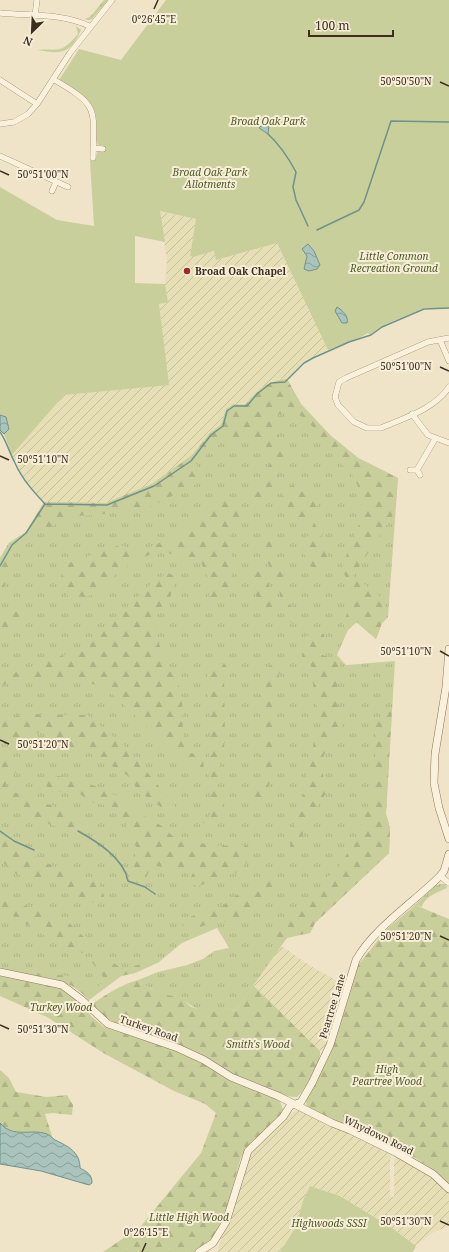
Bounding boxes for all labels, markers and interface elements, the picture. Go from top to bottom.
north arrow [12,12,52,52]
text: 0°26'45"E [132,12,176,26]
scale bar [309,12,393,38]
text: 100 m [315,17,350,34]
text: N [20,33,35,50]
text: 50°50'50"N [380,74,432,88]
park label: Broad Oak Park [230,114,306,128]
park label: Broad Oak Park Allotments [172,165,248,191]
text: 50°51'00"N [17,167,69,181]
park label: Little Common Recreation Ground [349,249,438,275]
place label: Broad Oak Chapel [195,264,287,278]
marker: Broad Oak Chapel [182,266,192,276]
text: 50°51'00"N [380,359,432,373]
text: 50°51'10"N [17,452,69,466]
text: 50°51'10"N [380,644,432,658]
text: 50°51'20"N [17,737,69,751]
text: 50°51'20"N [380,929,432,943]
street label: Peartree Lane [316,972,348,1040]
park label: Turkey Wood [30,1000,92,1014]
street label: Turkey Road [118,1012,180,1044]
text: 50°51'30"N [17,1022,69,1036]
park label: Smith's Wood [226,1037,290,1051]
park label: High Peartree Wood [351,1062,422,1088]
street label: Whydown Road [342,1112,416,1158]
park label: Little High Wood [148,1210,229,1224]
text: 50°51'30"N [380,1214,432,1228]
park label: Highwoods SSSI [290,1216,368,1230]
text: 0°26'15"E [124,1225,168,1239]

